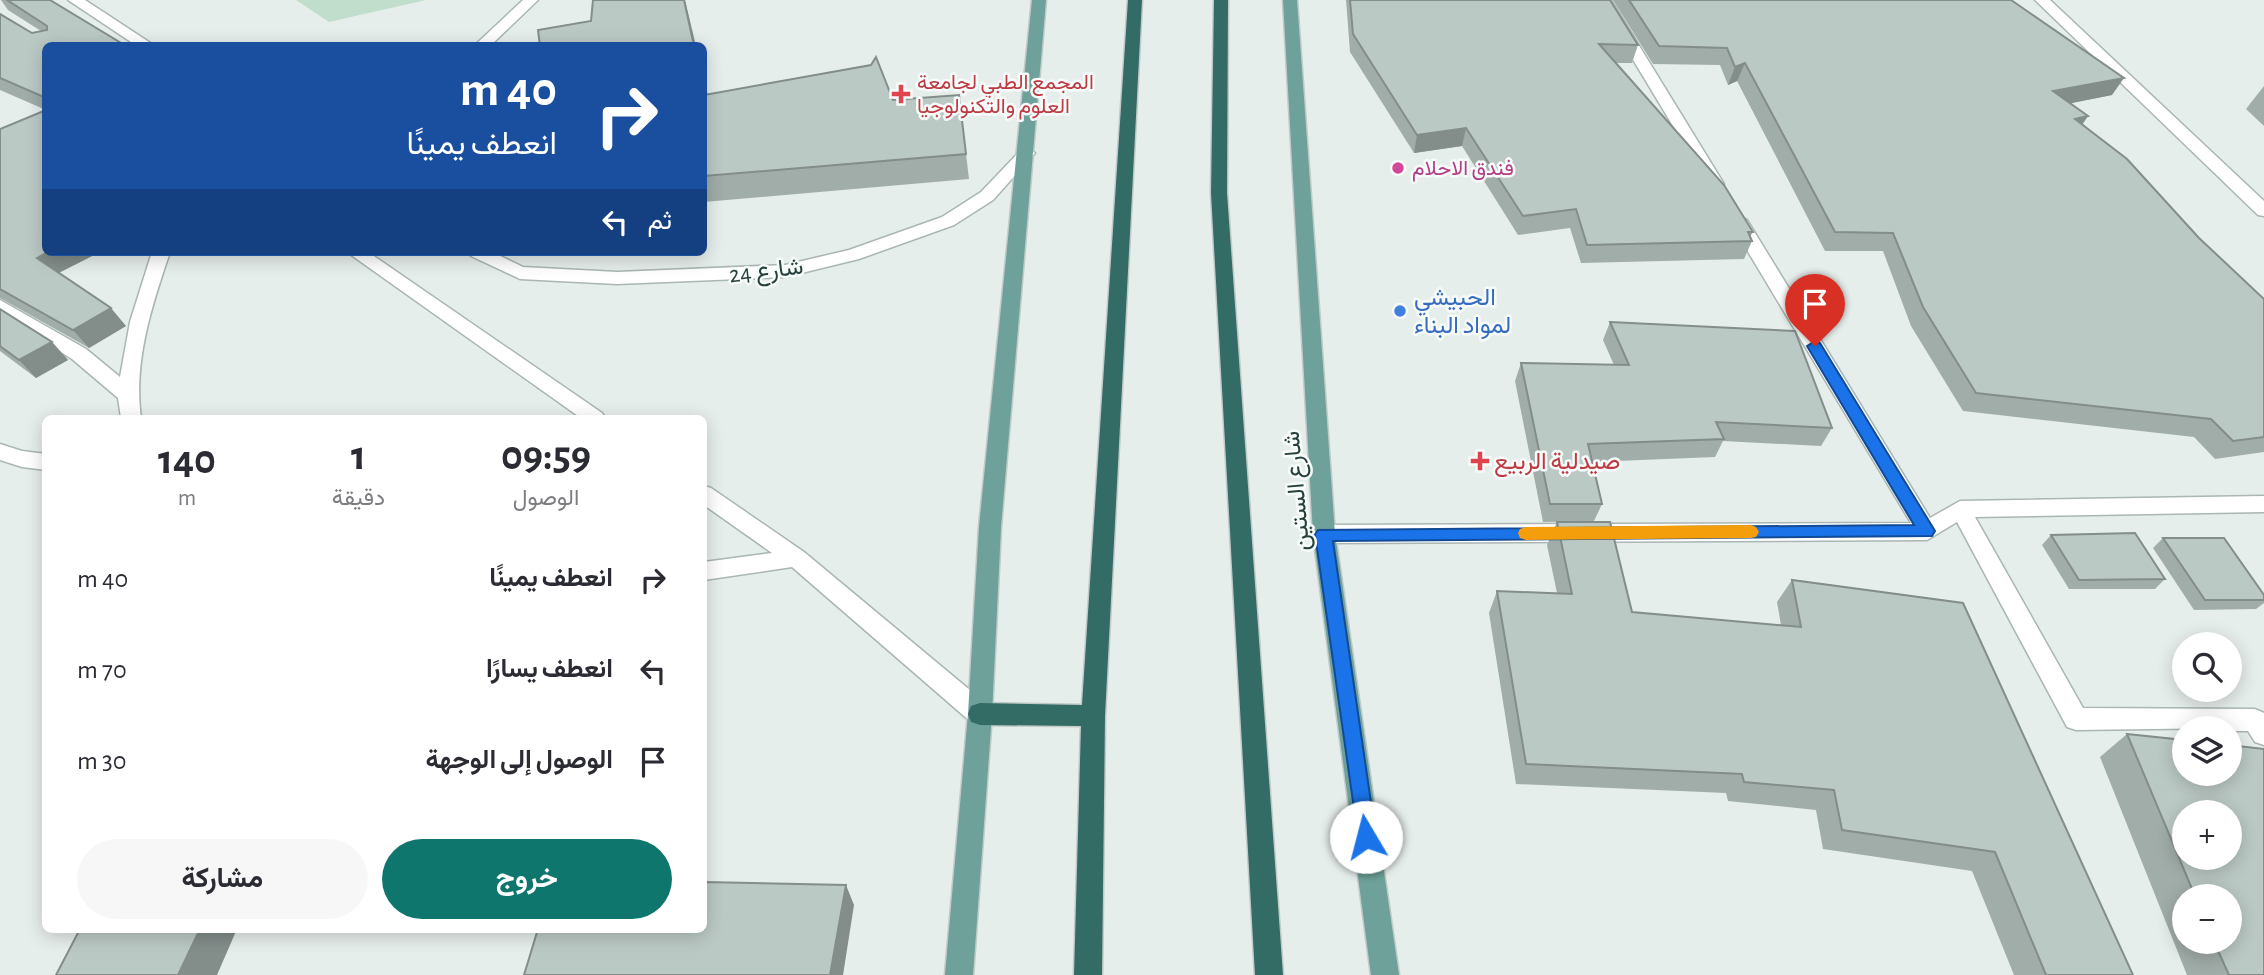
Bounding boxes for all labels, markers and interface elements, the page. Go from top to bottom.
text: 40 m [460,66,557,115]
icon: right [581,70,672,161]
place label: المجمع الطبي لجامعة العلوم والتكنولوجيا [917,72,1094,120]
marker: المجمع الطبي لجامعة العلوم والتكنولوجيا [891,84,911,104]
text: انعطف يمينًا [406,128,557,160]
place label: فندق الاحلام [1412,158,1514,182]
marker: فندق الاحلام [1390,160,1406,176]
icon: left [596,203,634,241]
text: ثم [648,208,672,234]
street label: شارع 24 [728,255,805,290]
pin [1785,274,1845,346]
icon: arrive [1796,285,1834,323]
place label: الحبيشي لمواد البناء [1414,286,1511,340]
marker: الحبيشي لمواد البناء [1392,303,1408,319]
street label: شارع الستين [1280,430,1317,552]
text: 1 [351,435,366,477]
text: 09:59 [501,435,591,477]
text: 140 [158,439,216,481]
place label: صيدلية الربيع [1494,450,1620,478]
marker: صيدلية الربيع [1472,453,1488,469]
text: m [178,487,196,510]
text: دقيقة [332,487,385,510]
text: الوصول [513,487,579,510]
icon: right [634,561,672,599]
text: انعطف يمينًا [489,565,613,591]
text: 40 m [77,566,128,592]
map controls [2172,632,2242,954]
button: search [2172,632,2242,702]
icon: left [634,652,672,690]
text: انعطف يسارًا [486,656,613,682]
text: 70 m [77,657,127,683]
button: layers [2172,716,2242,786]
icon: arrive [634,743,672,781]
text: الوصول إلى الوجهة [425,747,613,773]
text: 30 m [77,748,127,774]
position arrow [1329,800,1403,874]
button: + [2172,800,2242,870]
button: مشاركة [77,839,368,919]
button: خروج [382,839,672,919]
button: − [2172,884,2242,954]

